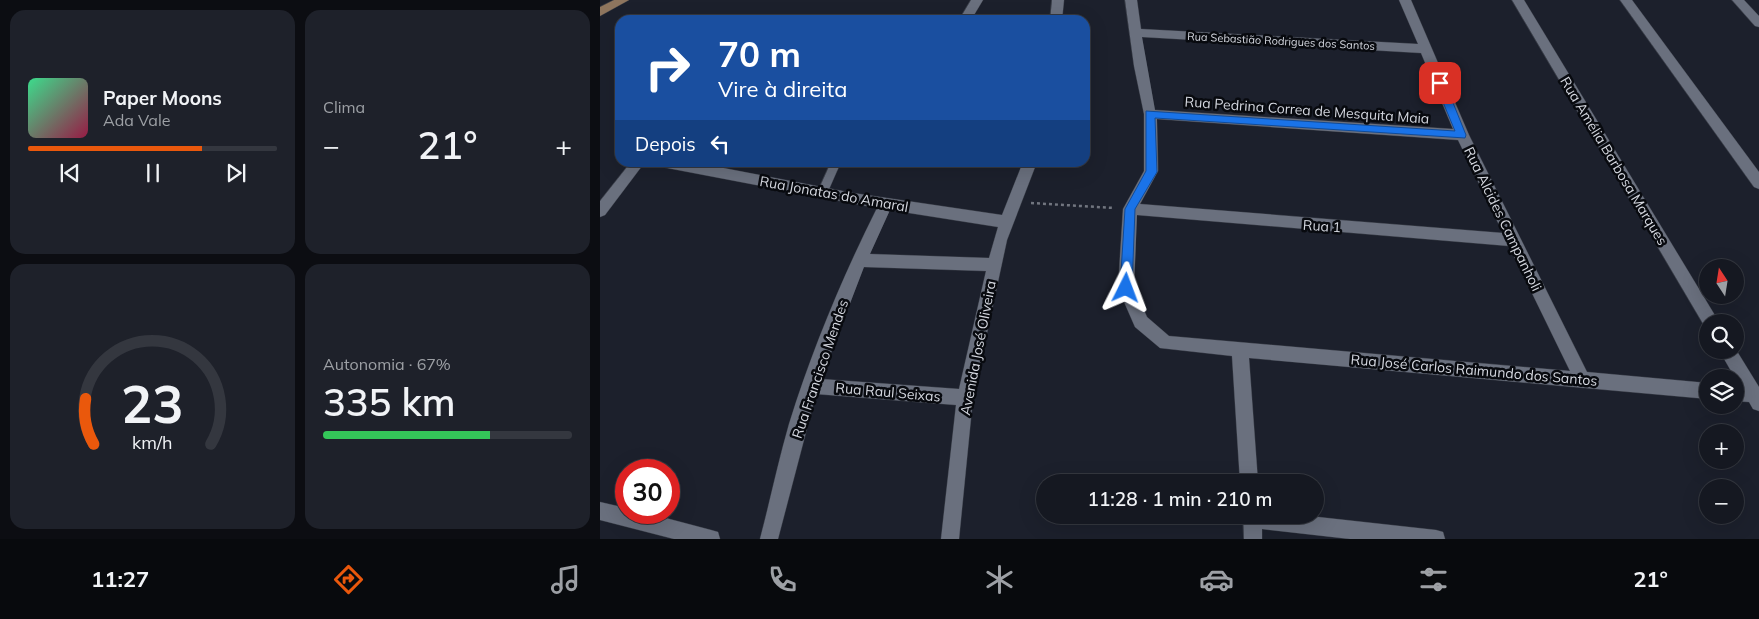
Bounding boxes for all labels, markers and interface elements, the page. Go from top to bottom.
street label: Rua Sebastião Rodrigues dos Santos [1187,29,1375,53]
text: 70 m [718,32,801,76]
icon: right [635,35,700,100]
pin [1419,62,1461,104]
icon: arrive [1426,69,1454,97]
street label: Rua Amélia Barbosa Marques [1556,73,1672,249]
text: Vire à direita [718,75,847,103]
text: Paper Moons [103,86,222,110]
street label: Rua Pedrina Correa de Mesquita Maia [1184,92,1430,128]
text: Clima [323,97,365,117]
text: Ada Vale [103,110,170,130]
text: 21° [418,121,477,169]
text: − [323,128,340,163]
text: + [555,128,572,163]
icon: left [706,130,734,158]
text: Depois [635,132,696,156]
street label: Rua Alcides Campanholi [1460,144,1546,294]
icon: previous [56,159,84,187]
icon: pause [139,159,167,187]
icon: next [222,159,250,187]
street label: Rua Jonatas do Amaral [758,172,910,216]
street label: Rua 1 [1302,216,1342,236]
north arrow [1699,259,1744,304]
map controls [1699,259,1744,524]
position arrow [1099,261,1151,313]
street label: Avenida José Oliveira [956,279,1000,417]
street label: Rua Francisco Mendes [788,297,852,441]
button: search [1699,314,1744,359]
street label: Rua José Carlos Raimundo dos Santos [1350,350,1598,390]
text: Autonomia · 67% [323,354,451,374]
button: layers [1699,369,1744,414]
text: 23 [121,371,184,436]
text: 335 km [323,378,456,426]
street label: Rua Raul Seixas [835,378,941,406]
button: + [1699,424,1744,469]
text: km/h [132,431,173,453]
speed limit sign: 30 [615,459,680,524]
button: − [1699,479,1744,524]
text: 11:28 · 1 min · 210 m [1087,487,1273,511]
icon: directions [331,562,366,597]
icon: music [548,562,583,597]
icon: phone [765,562,800,597]
icon: climate [982,562,1017,597]
icon: car [1199,562,1234,597]
icon: filters [1416,562,1451,597]
text: 11:27 [91,565,149,593]
text: 21° [1633,565,1668,593]

